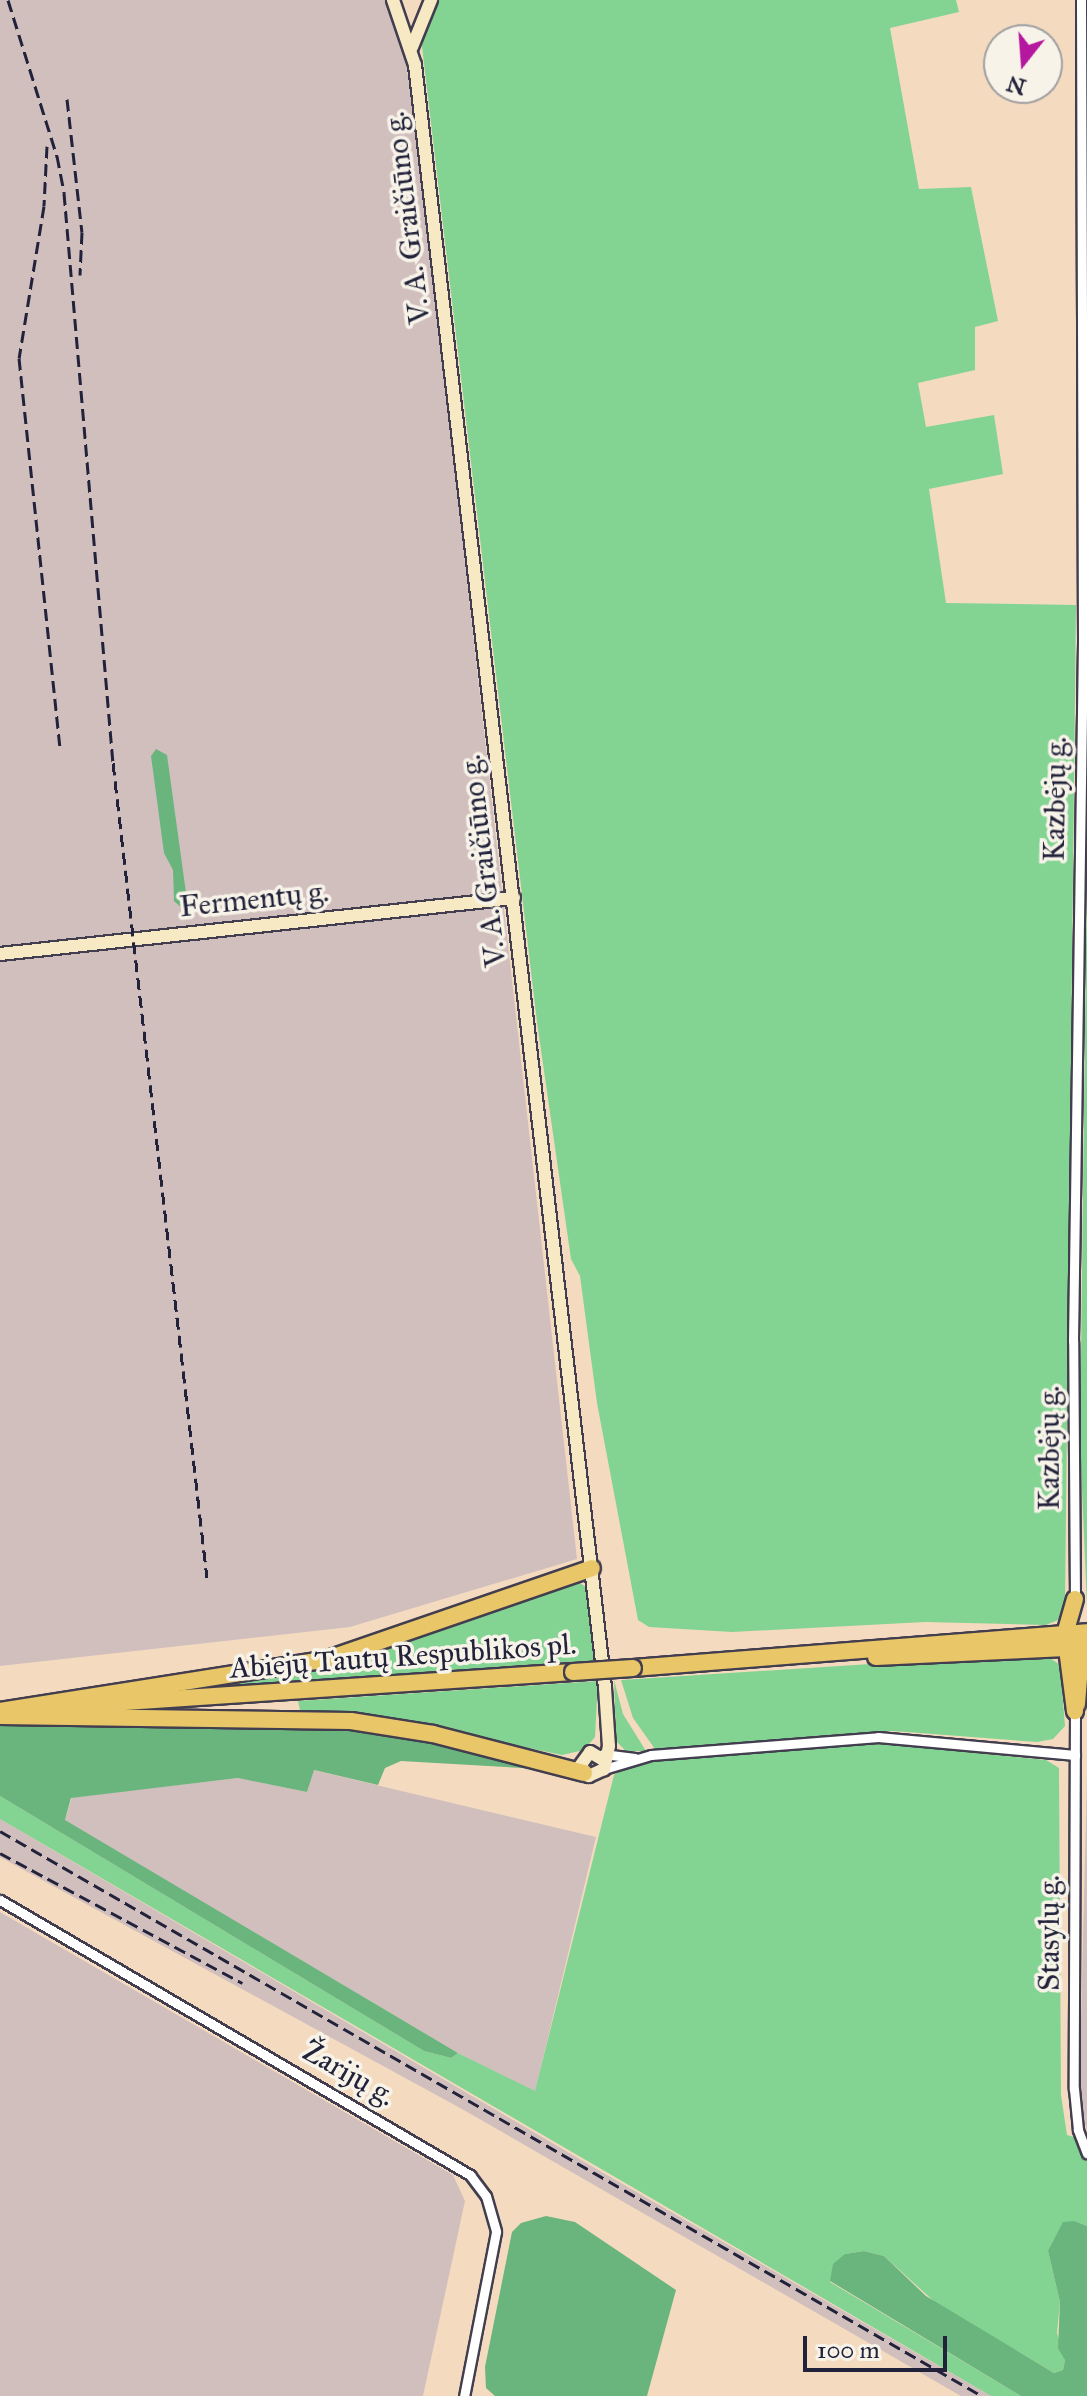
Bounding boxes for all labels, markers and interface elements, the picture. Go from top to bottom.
north arrow [983,24,1063,104]
text: N [1004,70,1029,101]
street label: V. A. Graičiūno g. [376,110,438,326]
street label: Kazbėjų g. [1036,736,1074,862]
street label: V. A. Graičiūno g. [452,753,514,969]
street label: Fermentų g. [178,873,330,925]
street label: Kazbėjų g. [1031,1386,1067,1510]
street label: Abiejų Tautų Respublikos pl. [229,1626,577,1686]
street label: Stasylų g. [1031,1875,1067,1991]
street label: Žarijų g. [296,2032,402,2114]
scale bar [807,2320,951,2370]
text: 100 m [817,2335,880,2365]

